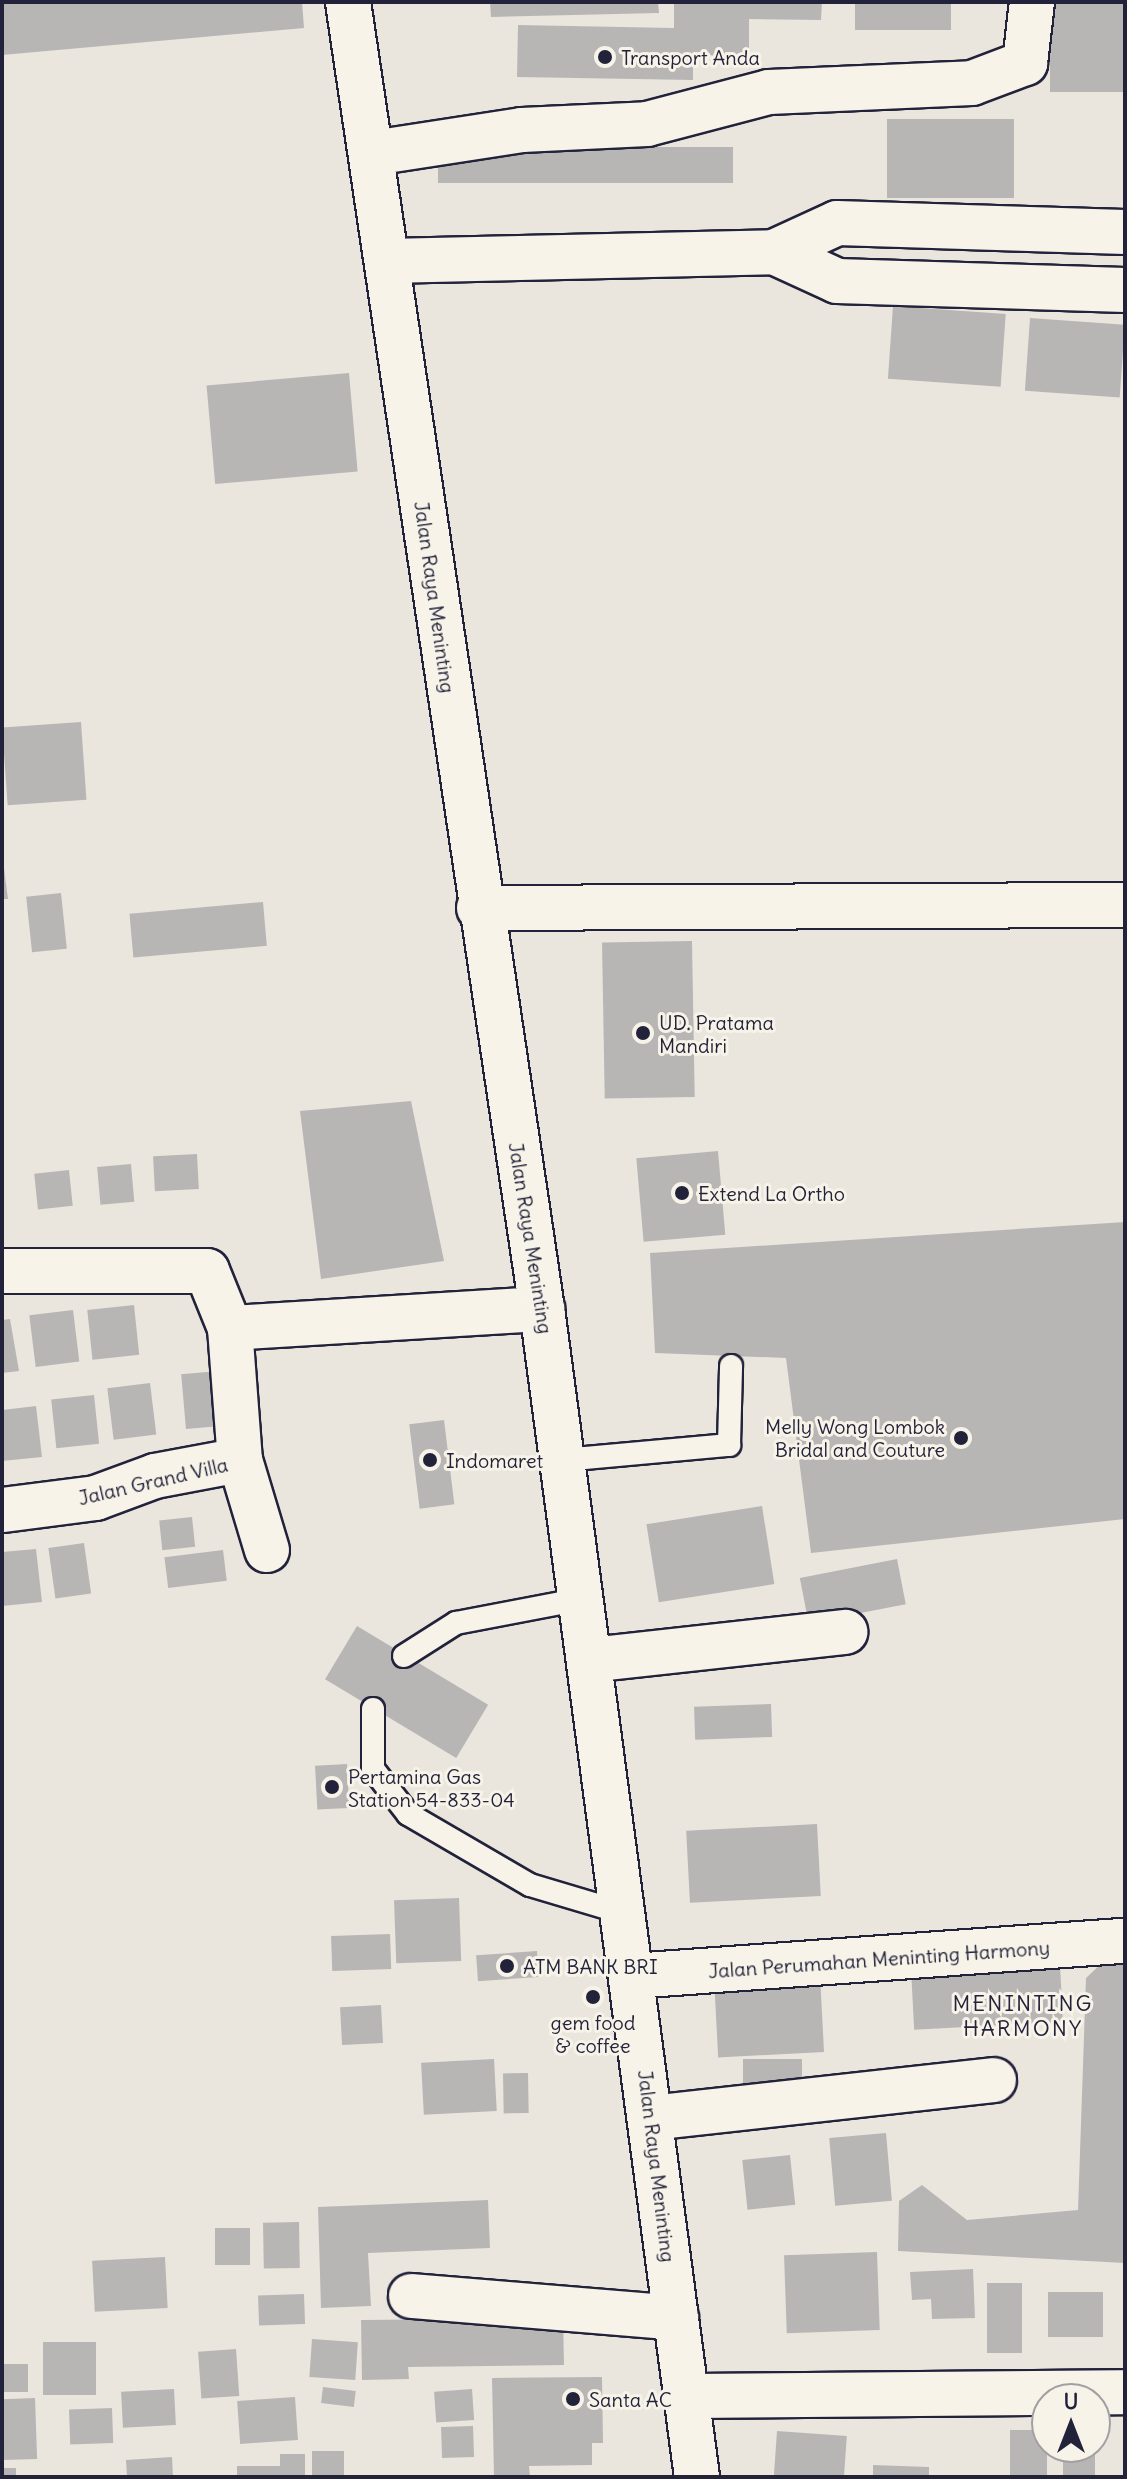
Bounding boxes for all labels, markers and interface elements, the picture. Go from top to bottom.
place label: Transport Anda [621,45,760,69]
marker: Transport Anda [596,48,614,66]
street label: Jalan Raya Meninting [410,500,460,694]
place label: UD. Pratama Mandiri [659,1010,774,1057]
marker: UD. Pratama Mandiri [634,1024,652,1042]
street label: Jalan Raya Meninting [504,1141,558,1335]
place label: Extend La Ortho [698,1181,845,1205]
marker: Extend La Ortho [673,1184,691,1202]
place label: Melly Wong Lombok Bridal and Couture [765,1414,945,1461]
marker: Melly Wong Lombok Bridal and Couture [952,1429,970,1447]
place label: Indomaret [446,1448,543,1472]
marker: Indomaret [421,1451,439,1469]
street label: Jalan Grand Villa [76,1452,230,1510]
place label: Pertamina Gas Station 54-833-04 [348,1764,515,1811]
marker: Pertamina Gas Station 54-833-04 [323,1778,341,1796]
street label: Jalan Perumahan Meninting Harmony [707,1935,1051,1983]
place label: ATM BANK BRI [523,1954,658,1978]
marker: ATM BANK BRI [498,1957,516,1975]
marker: gem food & coffee [584,1988,602,2006]
district label: MENINTING HARMONY [953,1990,1093,2042]
place label: gem food & coffee [551,2010,635,2057]
street label: Jalan Raya Meninting [633,2068,681,2264]
north arrow [1031,2383,1111,2463]
place label: Santa AC [589,2387,672,2411]
text: U [1063,2387,1079,2415]
marker: Santa AC [564,2390,582,2408]

